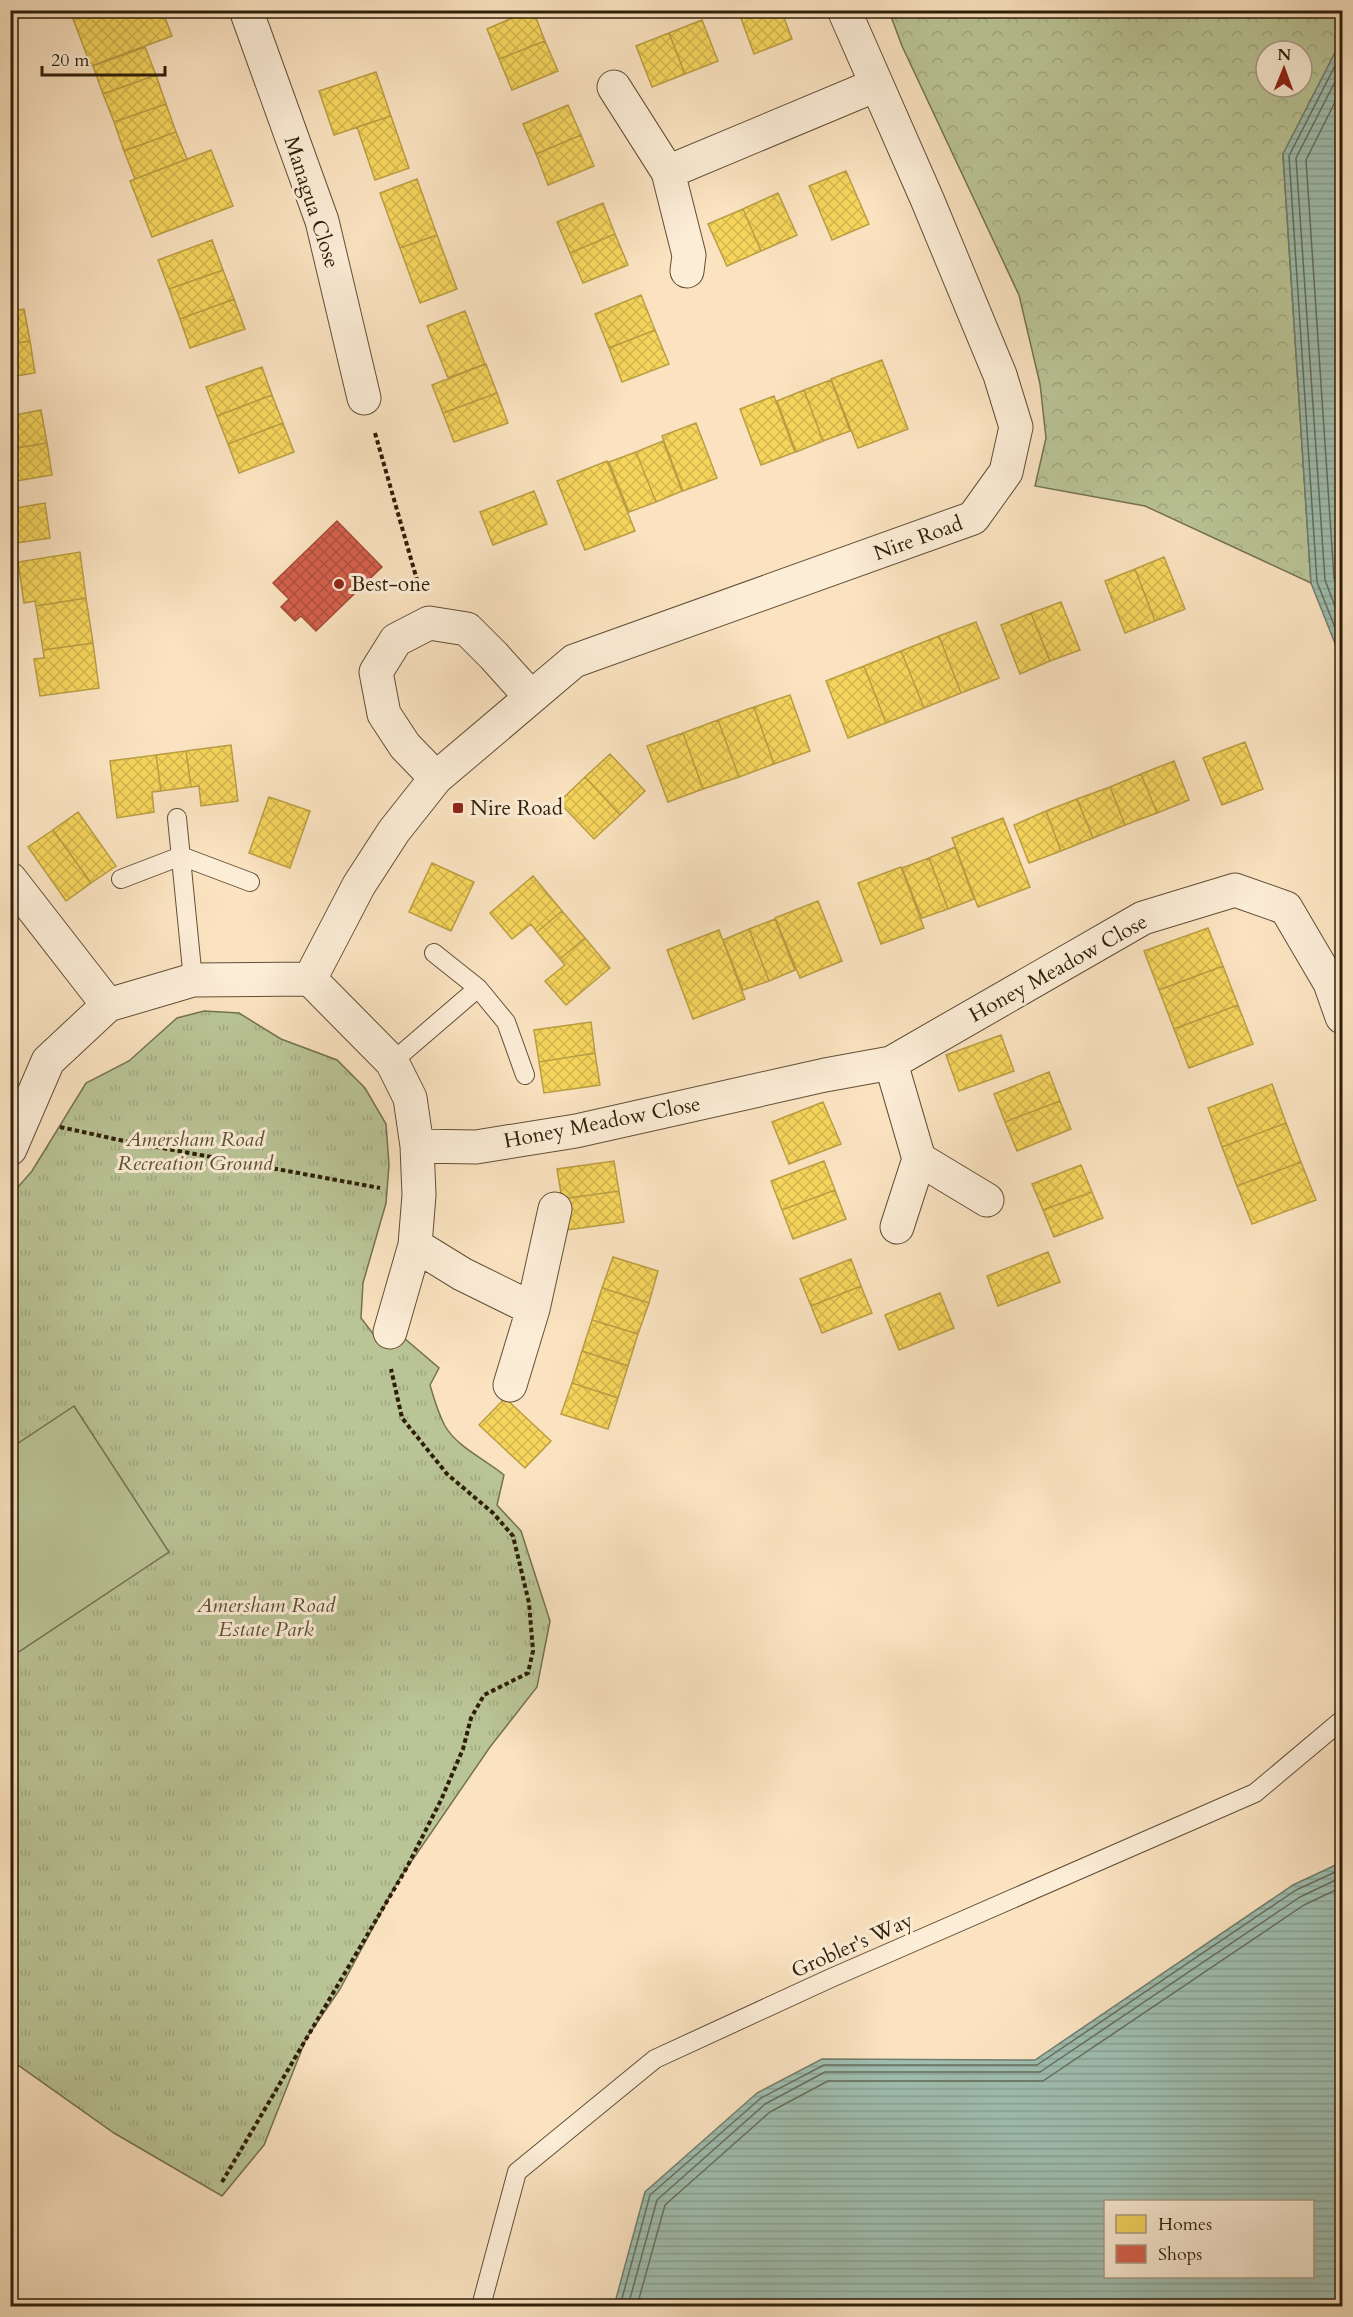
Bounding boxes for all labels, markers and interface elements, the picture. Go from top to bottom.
scale bar [42,39,165,77]
north arrow [1254,39,1314,99]
text: N [1277,44,1291,66]
text: 20 m [51,48,90,73]
street label: Managua Close [277,132,347,272]
street label: Nire Road [870,509,967,568]
place label: Best-one [351,570,431,599]
marker: Best-one [332,577,346,591]
place label: Nire Road [470,794,563,823]
marker: Nire Road [451,801,465,815]
street label: Honey Meadow Close [964,907,1153,1030]
street label: Honey Meadow Close [501,1089,703,1156]
park label: Amersham Road Recreation Ground [117,1125,274,1178]
park label: Amersham Road Estate Park [196,1591,336,1644]
street label: Grobler's Way [787,1906,918,1985]
legend [1104,2200,1314,2278]
text: Homes [1158,2212,1212,2237]
text: Shops [1158,2242,1202,2267]

